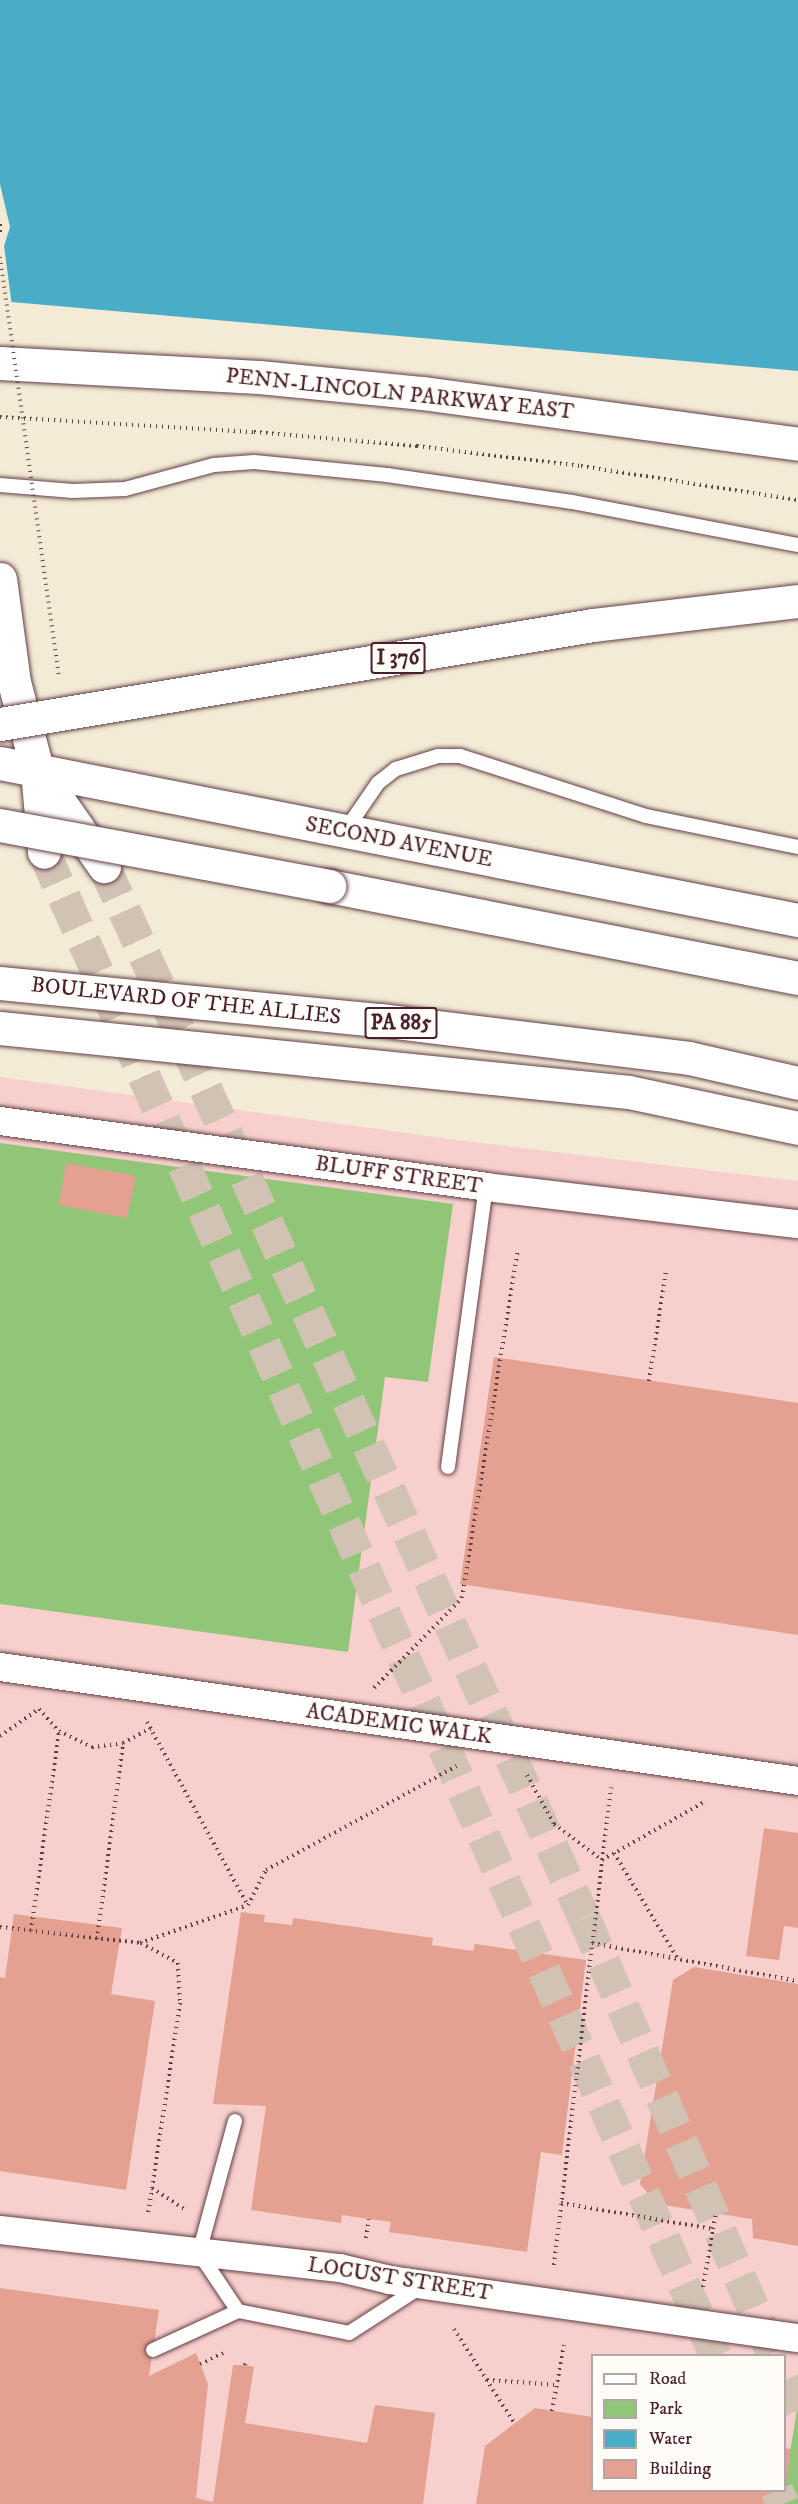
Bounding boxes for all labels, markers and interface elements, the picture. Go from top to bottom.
street label: PENN-LINCOLN PARKWAY EAST [224,363,576,425]
road number: I 376 [370,640,426,676]
street label: SECOND AVENUE [303,811,495,873]
street label: BOULEVARD OF THE ALLIES [30,972,342,1030]
road number: PA 885 [364,1005,438,1041]
street label: BLUFF STREET [314,1150,484,1200]
street label: ACADEMIC WALK [304,1698,494,1750]
street label: LOCUST STREET [306,2251,494,2307]
legend [591,2354,786,2492]
text: Road [649,2368,686,2390]
text: Park [649,2398,683,2420]
text: Water [649,2428,692,2450]
text: Building [649,2458,711,2480]

